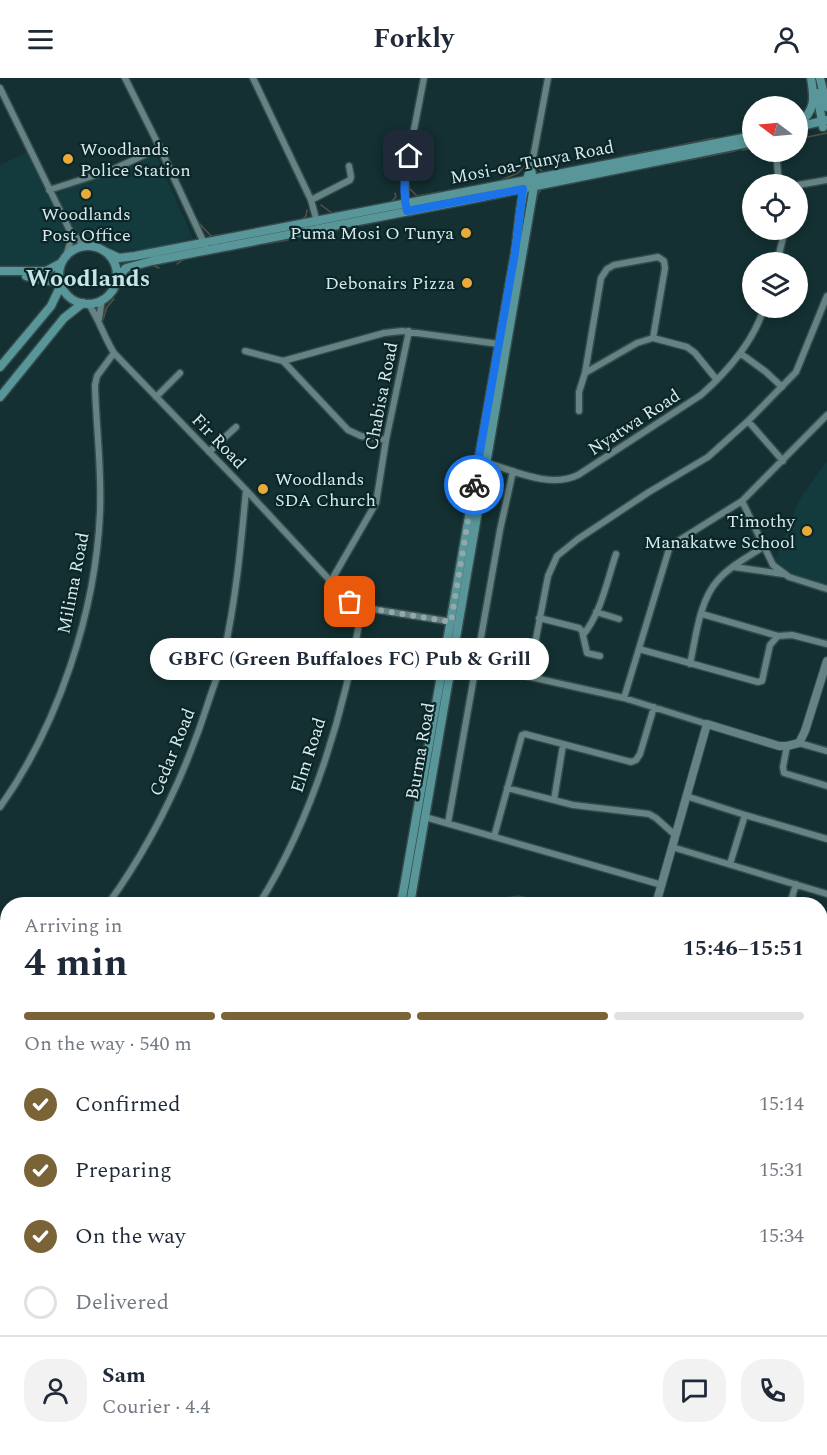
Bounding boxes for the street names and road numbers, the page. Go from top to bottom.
street label: Mosi-oa-Tunya Road [448,133,616,192]
street label: Chabisa Road [358,340,405,452]
street label: Nyatwa Road [583,382,686,463]
street label: Fir Road [185,407,252,475]
street label: Milima Road [50,530,97,636]
street label: Burma Road [399,700,442,802]
street label: Cedar Road [143,704,202,800]
street label: Elm Road [284,714,333,796]

